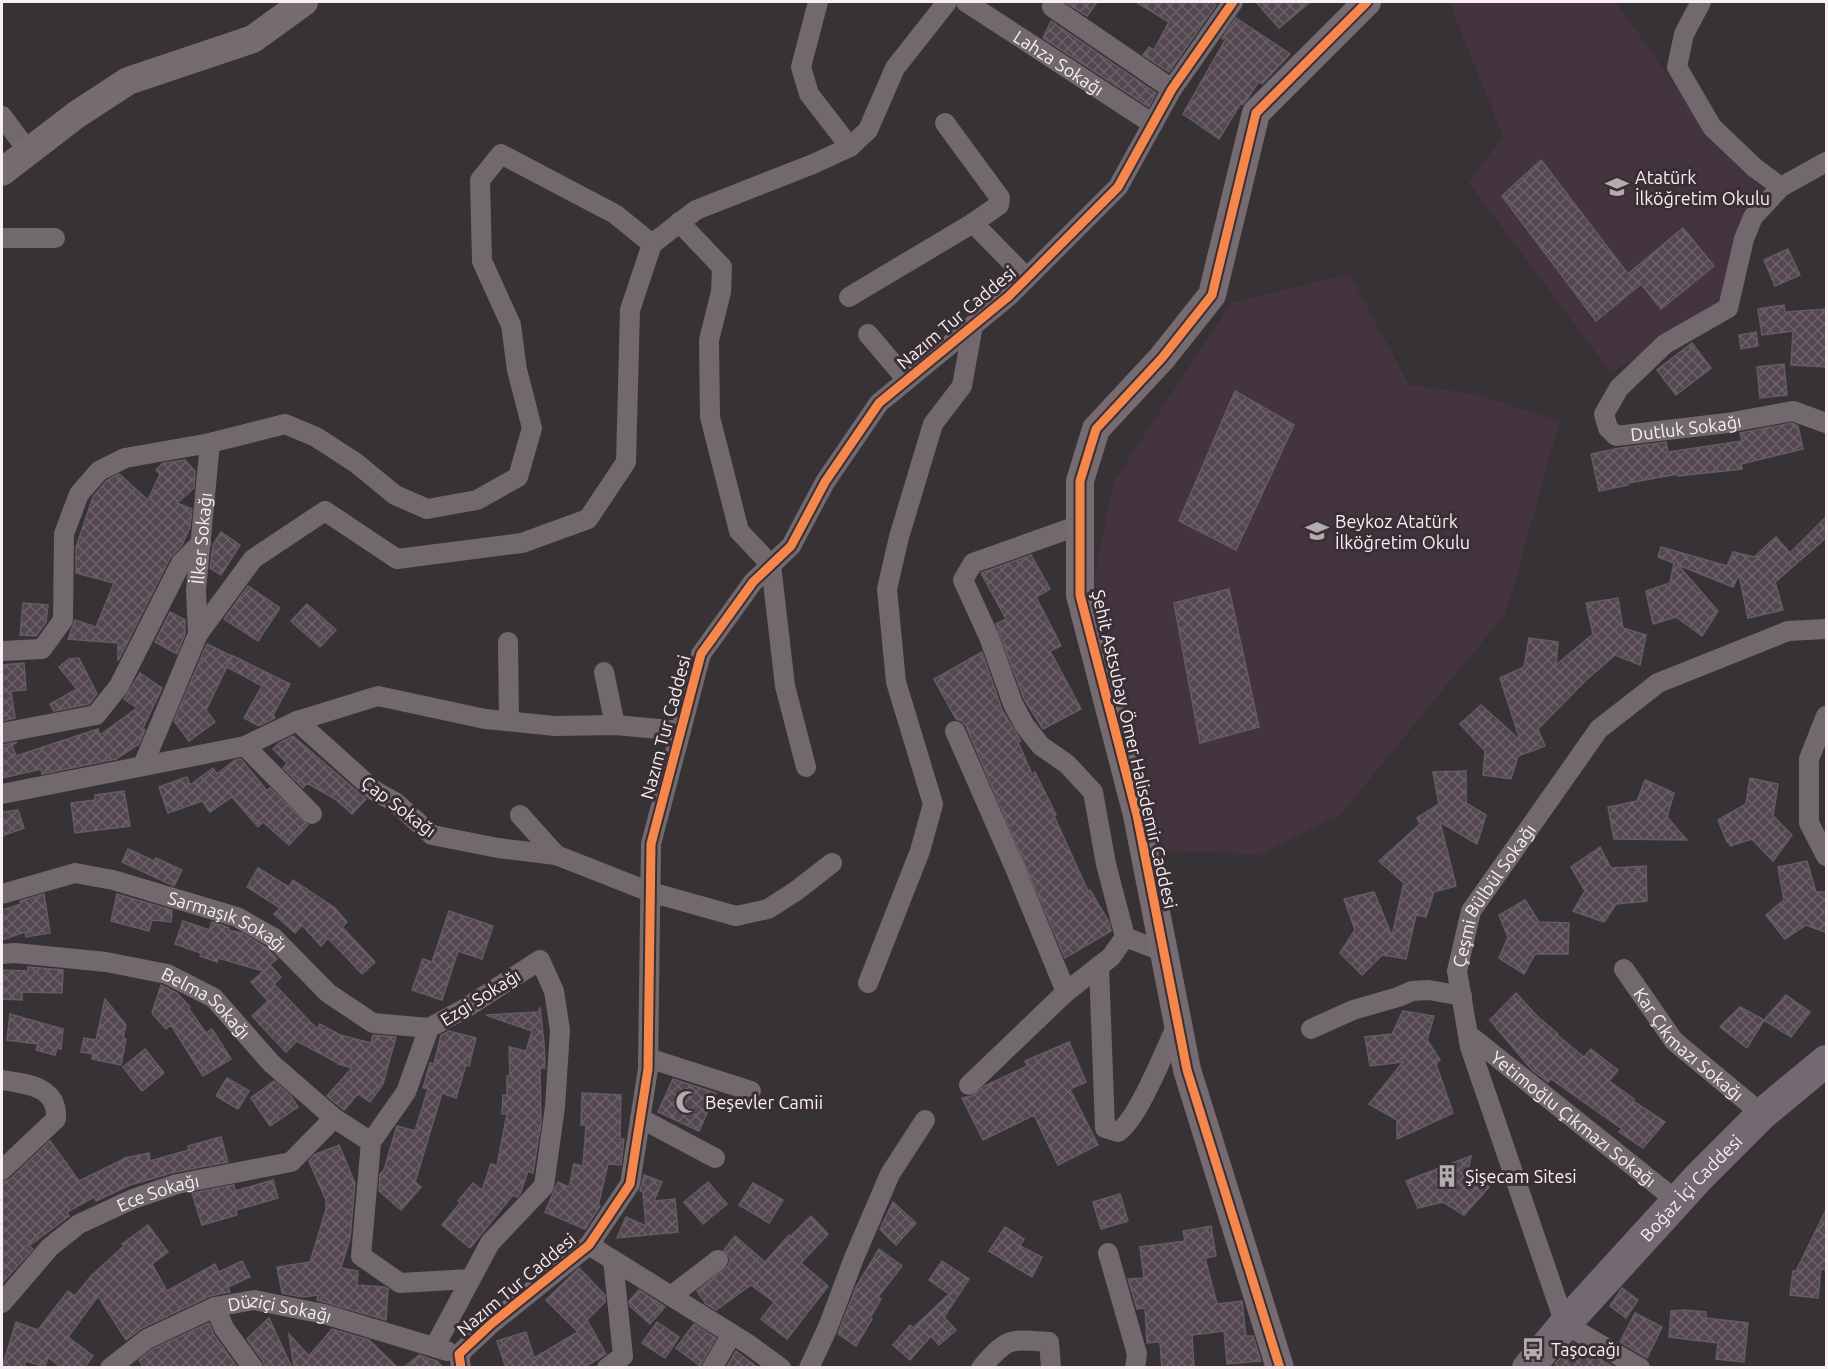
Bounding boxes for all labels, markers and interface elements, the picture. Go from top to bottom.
street label: Lahza Sokağı [1010,26,1108,99]
place label: Atatürk İlköğretim Okulu [1635,167,1770,208]
school or university icon: Atatürk İlköğretim Okulu [1604,174,1630,200]
street label: Nazım Tur Caddesi [893,262,1019,372]
street label: Dutluk Sokağı [1629,411,1743,444]
street label: İlker Sokağı [187,492,215,585]
place label: Beykoz Atatürk İlköğretim Okulu [1335,511,1470,552]
school or university icon: Beykoz Atatürk İlköğretim Okulu [1304,518,1330,544]
street label: Şehit Astsubay Ömer Halisdemir Caddesi [1089,588,1181,910]
street label: Nazım Tur Caddesi [636,653,694,801]
street label: Çap Sokağı [358,772,440,840]
street label: Çeşmi Bülbül Sokağı [1448,820,1539,969]
street label: Sarmaşık Sokağı [166,887,292,956]
street label: Belma Sokağı [158,963,255,1043]
street label: Ezgi Sokağı [437,965,523,1029]
street label: Kar Çıkmazı Sokağı [1630,984,1748,1105]
street label: Yetimoğlu Çıkmazı Sokağı [1487,1047,1660,1191]
mosque icon: Beşevler Camii [674,1089,700,1115]
place label: Beşevler Camii [705,1092,823,1112]
street label: Boğaz İçi Caddesi [1636,1130,1746,1245]
building icon: Şişecam Sitesi [1434,1163,1460,1189]
place label: Şişecam Sitesi [1465,1166,1577,1186]
street label: Ece Sokağı [113,1170,200,1215]
street label: Nazım Tur Caddesi [453,1229,579,1339]
street label: Düziçi Sokağı [226,1289,334,1326]
bus stop icon: Taşocağı [1520,1336,1546,1362]
place label: Taşocağı [1551,1339,1620,1359]

